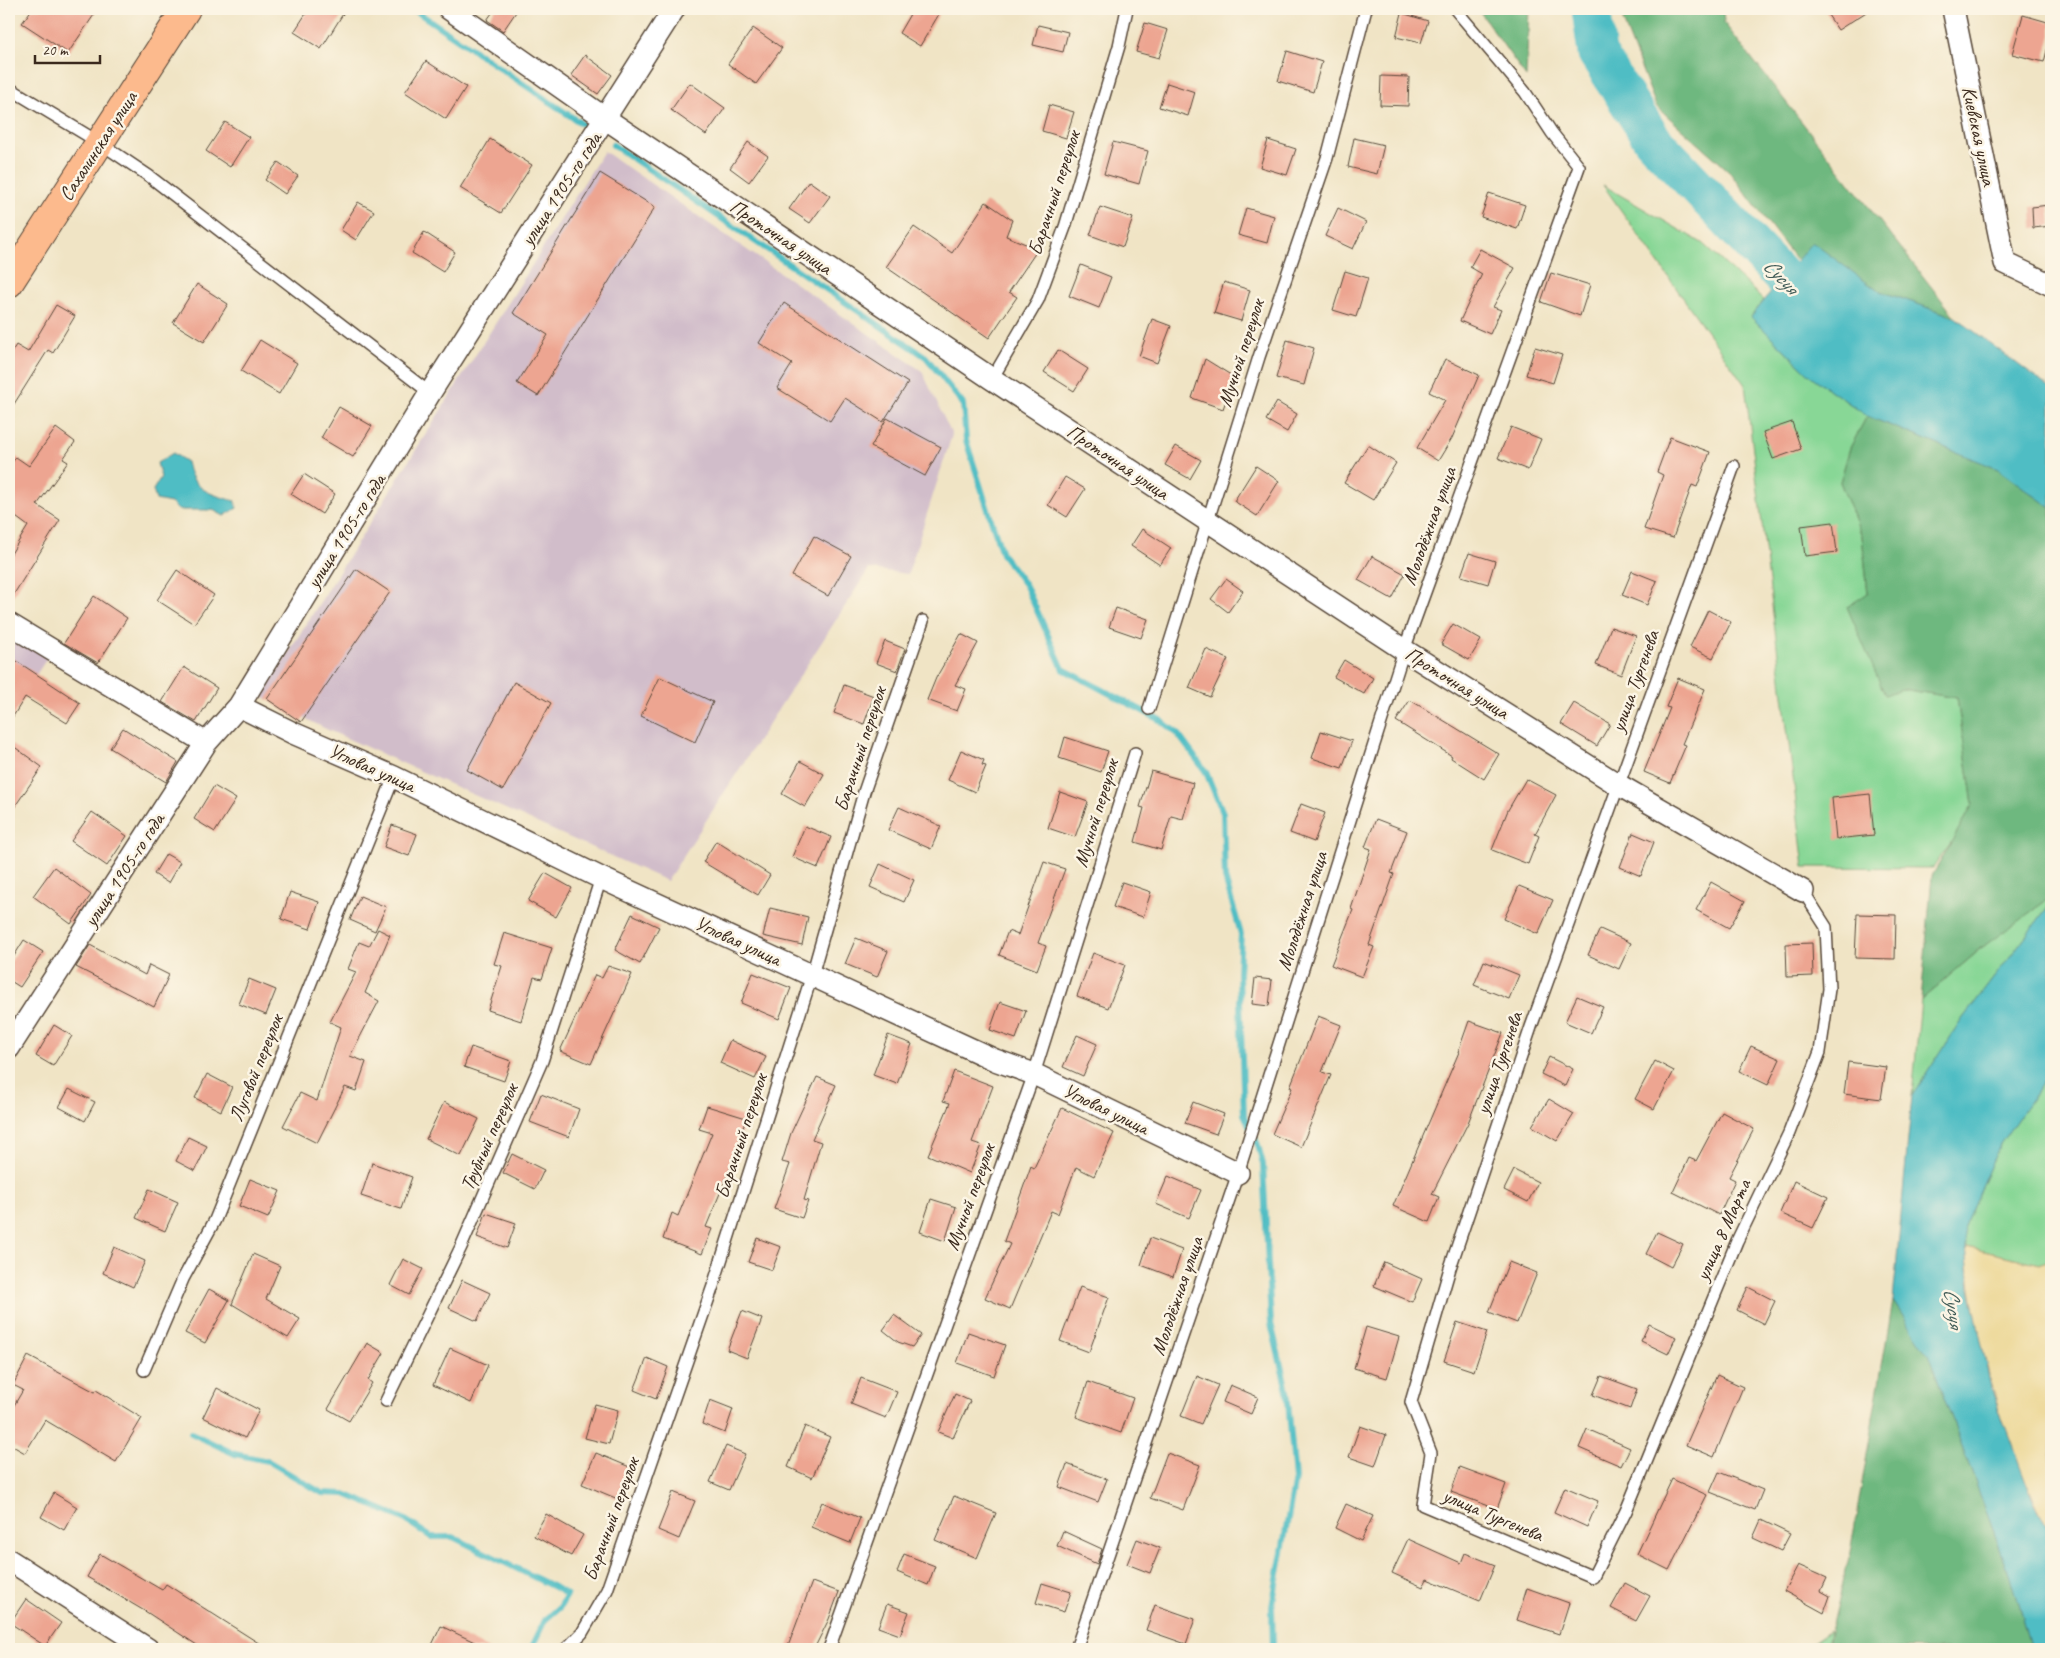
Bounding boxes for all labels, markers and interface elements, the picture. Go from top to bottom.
scale bar [35,32,100,64]
text: 20 m [42,41,69,60]
street label: Киевская улица [1956,84,2002,189]
street label: Сахалинская улица [53,85,144,206]
street label: улица 1905-го года [514,126,608,251]
street label: Барачный переулок [1022,126,1086,258]
street label: Проточная улица [725,194,838,281]
water label: Сусуя [1758,253,1806,302]
street label: Мучной переулок [1212,295,1271,410]
street label: Проточная улица [1062,419,1175,506]
street label: Молодёжная улица [1396,462,1463,588]
street label: улица 1905-го года [300,468,392,594]
street label: улица Тургенева [1605,626,1665,736]
street label: Проточная улица [1401,641,1515,725]
street label: Барачный переулок [828,682,892,814]
street label: Угловая улица [325,738,421,799]
street label: Мучной переулок [1068,755,1125,870]
street label: улица 1905-го года [77,807,171,932]
street label: Молодёжная улица [1271,847,1334,974]
street label: Угловая улица [691,910,787,973]
street label: улица Тургенева [1470,1007,1529,1118]
street label: Луговой переулок [223,1009,289,1125]
street label: Барачный переулок [709,1069,773,1201]
street label: Трубный переулок [454,1078,524,1194]
street label: Угловая улица [1059,1078,1154,1141]
street label: Мучной переулок [939,1139,1001,1254]
street label: улица 8 Марта [1689,1174,1757,1285]
street label: Молодёжная улица [1145,1232,1210,1358]
water label: Сусуя [1938,1287,1970,1333]
street label: Барачный переулок [577,1452,645,1584]
street label: улица Тургенева [1438,1482,1548,1548]

